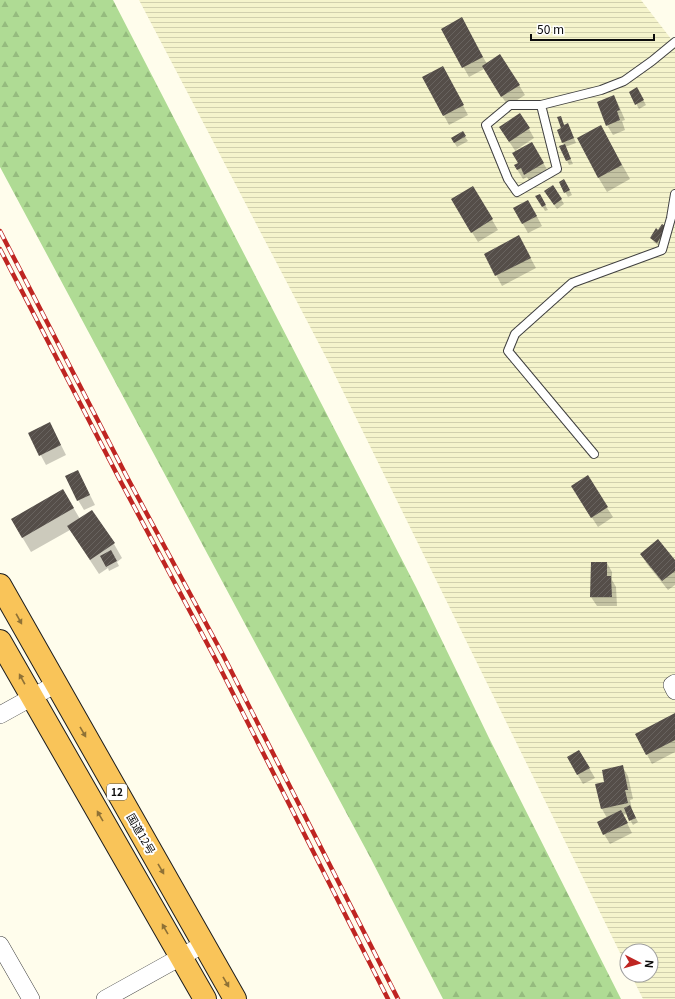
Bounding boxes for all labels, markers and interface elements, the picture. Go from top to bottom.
scale bar [531,16,654,42]
text: 50 m [537,20,564,37]
one-way arrow [16,613,23,625]
one-way arrow [18,673,25,685]
one-way arrow [80,726,87,738]
road number: 12 [107,784,127,800]
one-way arrow [97,810,104,822]
street label: 国道12号 [124,810,160,857]
one-way arrow [158,864,165,875]
one-way arrow [161,923,168,934]
north arrow [619,943,659,983]
text: N [642,959,658,969]
one-way arrow [222,976,229,988]

